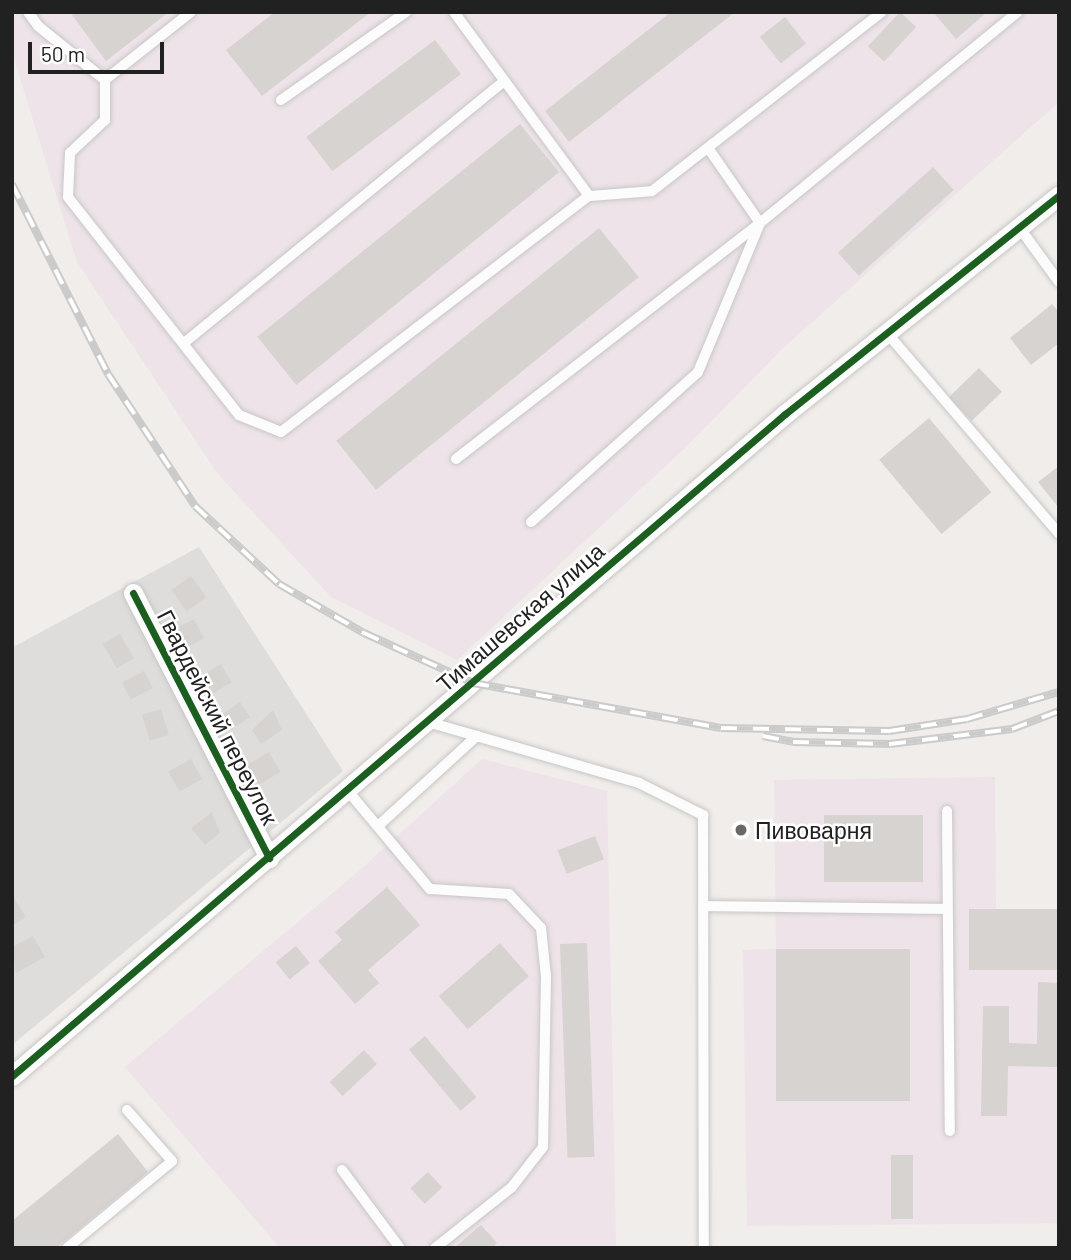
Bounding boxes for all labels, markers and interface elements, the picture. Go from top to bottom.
scale bar [32,28,168,72]
text: 50 m [41,41,85,66]
street label: Тимашевская улица [431,537,609,697]
street label: Гвардейский переулок [152,605,284,829]
place label: Пивоварня [755,816,872,844]
marker: Пивоварня [733,822,749,838]

